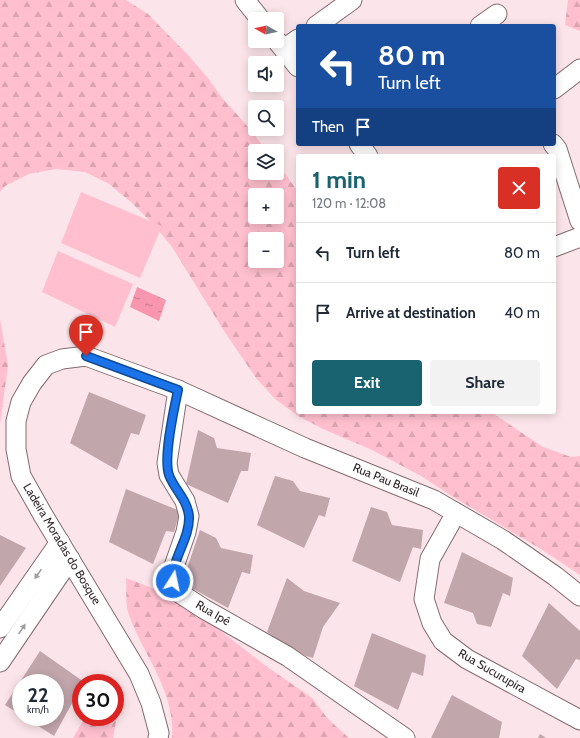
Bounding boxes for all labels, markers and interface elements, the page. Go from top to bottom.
north arrow [248,12,284,48]
map controls [248,12,284,268]
text: 80 m [378,38,445,72]
icon: left [312,40,364,92]
button: sound [248,56,284,92]
text: Turn left [378,72,441,94]
button: search [248,100,284,136]
icon: arrive [352,116,374,138]
text: Then [312,118,344,136]
button: layers [248,144,284,180]
text: 1 min [312,165,366,194]
button: close [498,167,540,209]
button: + [248,188,284,224]
text: 120 m · 12:08 [312,195,386,211]
button: − [248,232,284,268]
icon: left [312,242,334,264]
text: Turn left [346,244,400,262]
text: 80 m [504,244,540,262]
icon: arrive [312,302,334,324]
text: Arrive at destination [346,304,476,322]
text: 40 m [504,304,540,322]
pin [69,315,103,356]
icon: arrive [75,321,97,343]
button: Exit [312,360,422,406]
button: Share [430,360,540,406]
street label: Rua Pau Brasil [351,459,422,500]
street label: Ladeira Moradas do Bosque [20,480,105,607]
position arrow [152,560,194,602]
one-way arrow [34,569,42,580]
street label: Rua Ipê [193,597,233,628]
one-way arrow [18,624,26,635]
street label: Rua Sucurupira [456,645,529,696]
speed limit sign: 30 [72,674,124,726]
text: 22 [27,683,49,707]
text: km/h [27,703,49,716]

